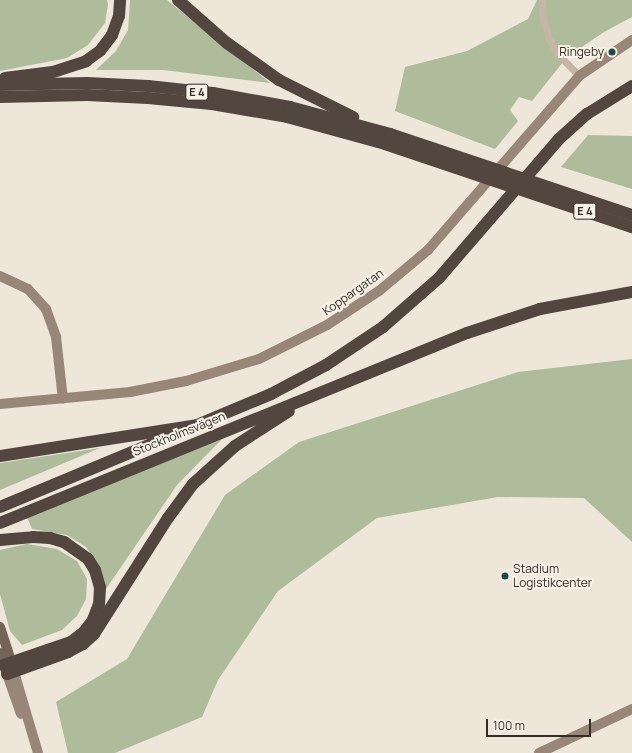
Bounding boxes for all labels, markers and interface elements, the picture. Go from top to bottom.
place label: Ringeby [559,45,604,59]
marker: Ringeby [607,47,617,57]
road number: E 4 [185,83,209,101]
road number: E 4 [573,202,597,220]
street label: Koppargatan [320,266,386,318]
street label: Stockholmsvägen [131,409,227,459]
place label: Stadium Logistikcenter [513,562,592,590]
marker: Stadium Logistikcenter [500,571,510,581]
scale bar [488,711,593,737]
text: 100 m [493,717,525,734]

